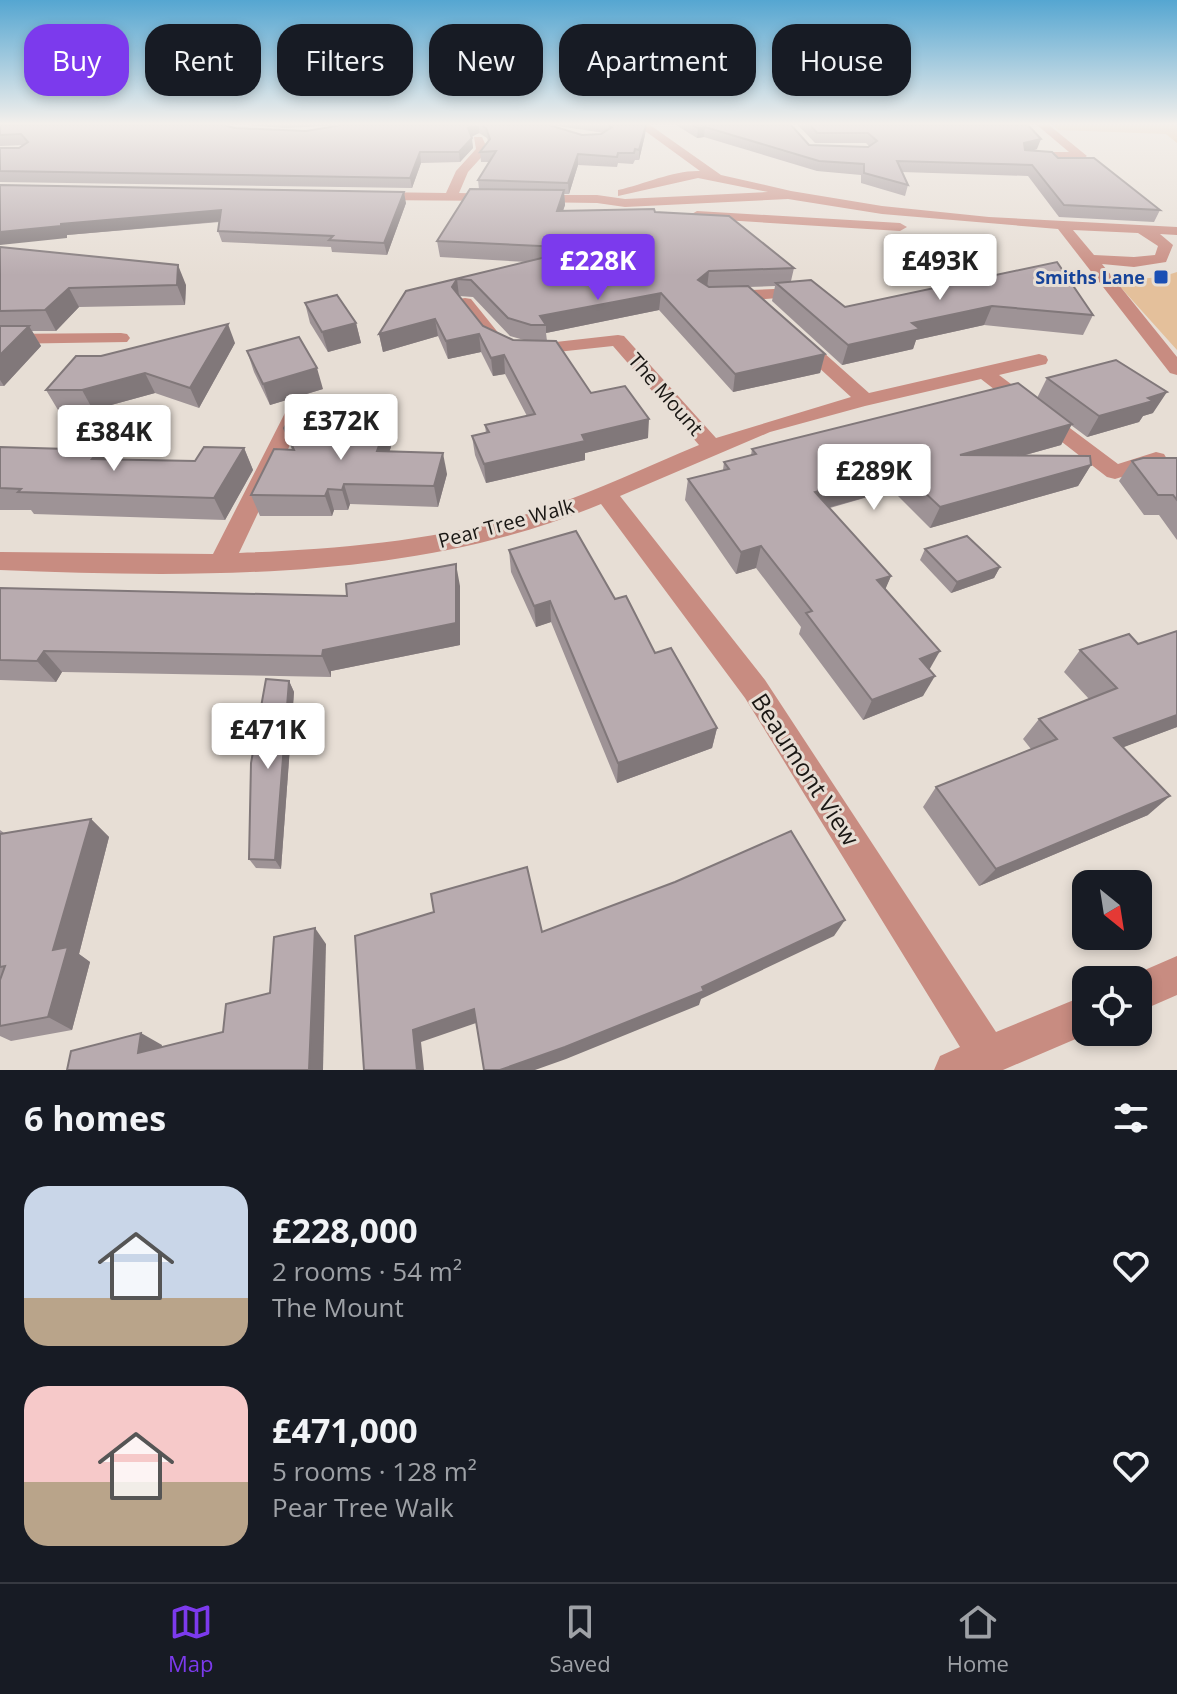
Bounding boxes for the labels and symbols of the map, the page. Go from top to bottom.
pin: £228K [542,234,654,302]
pin: £493K [884,234,996,302]
place label: Smiths Lane [1035,265,1145,289]
marker: Smiths Lane [1152,268,1170,286]
street label: The Mount [623,347,709,441]
pin: £372K [285,394,397,462]
pin: £384K [58,405,170,473]
pin: £289K [818,444,930,512]
street label: Pear Tree Walk [435,492,577,554]
street label: Beaumont View [744,686,868,852]
pin: £471K [212,703,324,771]
north arrow [1072,870,1152,950]

